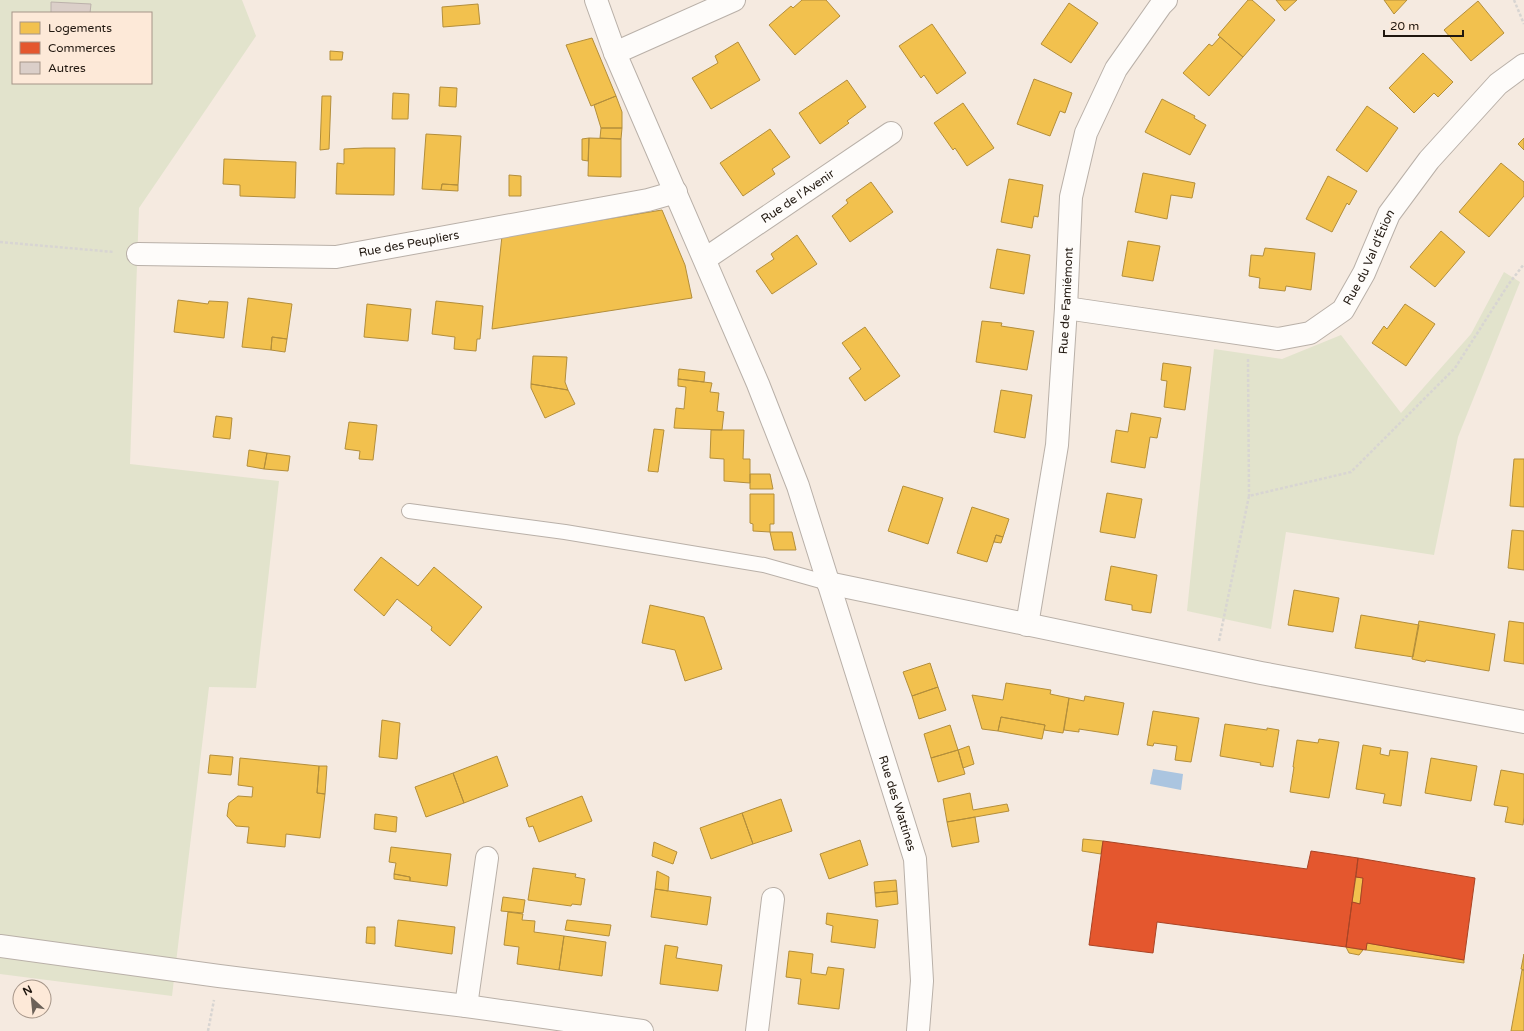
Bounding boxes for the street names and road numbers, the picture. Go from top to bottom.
street label: Rue de l'Avenir [758,166,837,226]
street label: Rue du Val d'Étion [1340,206,1397,308]
street label: Rue des Peupliers [357,228,460,260]
street label: Rue de Famiémont [1056,246,1076,355]
street label: Rue des Wattines [876,754,919,853]

